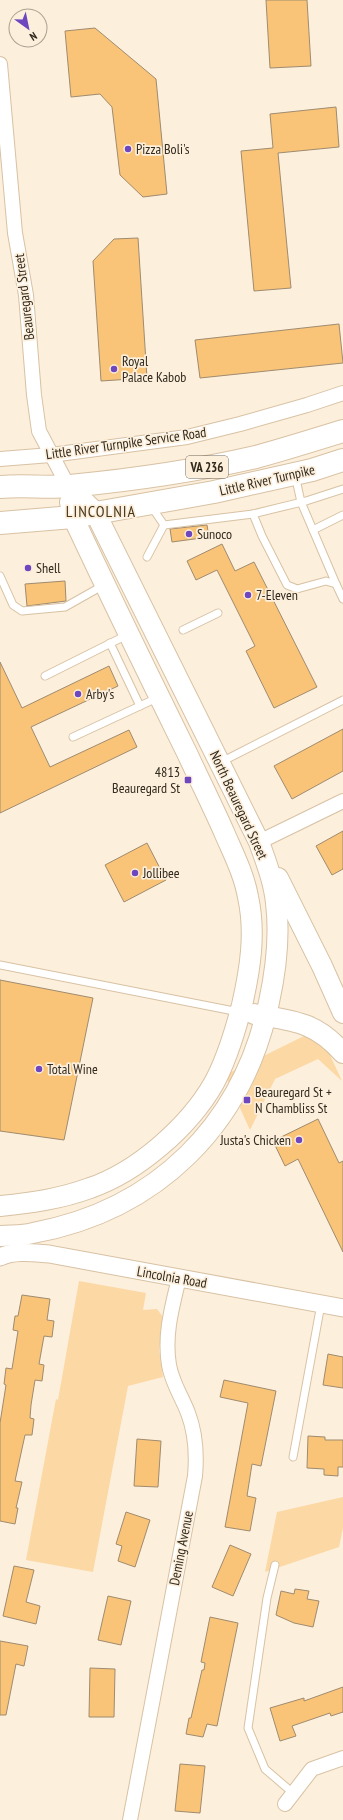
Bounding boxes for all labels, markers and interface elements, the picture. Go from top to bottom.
north arrow [8,8,48,48]
text: N [27,29,40,44]
place label: Pizza Boli's [136,140,190,158]
marker: Pizza Boli's [123,144,133,154]
street label: Beauregard Street [10,253,38,341]
place label: Royal Palace Kabob [122,352,186,386]
marker: Royal Palace Kabob [109,364,119,374]
street label: Little River Turnpike Service Road [45,423,207,463]
road number: VA 236 [186,456,228,478]
street label: Little River Turnpike [218,460,317,500]
district label: LINCOLNIA [66,501,136,521]
place label: Sunoco [197,525,232,543]
marker: Sunoco [184,529,194,539]
place label: Shell [36,559,61,577]
marker: Shell [23,563,33,573]
place label: 7-Eleven [256,586,298,604]
marker: 7-Eleven [243,590,253,600]
place label: Arby's [86,685,114,703]
marker: Arby's [73,689,83,699]
street label: North Beauregard Street [206,748,272,862]
place label: 4813 Beauregard St [112,763,180,797]
marker: 4813 Beauregard St [183,775,193,785]
place label: Jollibee [142,864,180,882]
marker: Jollibee [130,868,140,878]
place label: Total Wine [47,1060,98,1078]
marker: Total Wine [34,1064,44,1074]
place label: Beauregard St + N Chambliss St [255,1083,332,1117]
marker: Beauregard St + N Chambliss St [242,1095,252,1105]
place label: Justa's Chicken [219,1131,291,1149]
marker: Justa's Chicken [294,1135,304,1145]
street label: Lincolnia Road [136,1262,208,1292]
street label: Deming Avenue [165,1509,197,1587]

